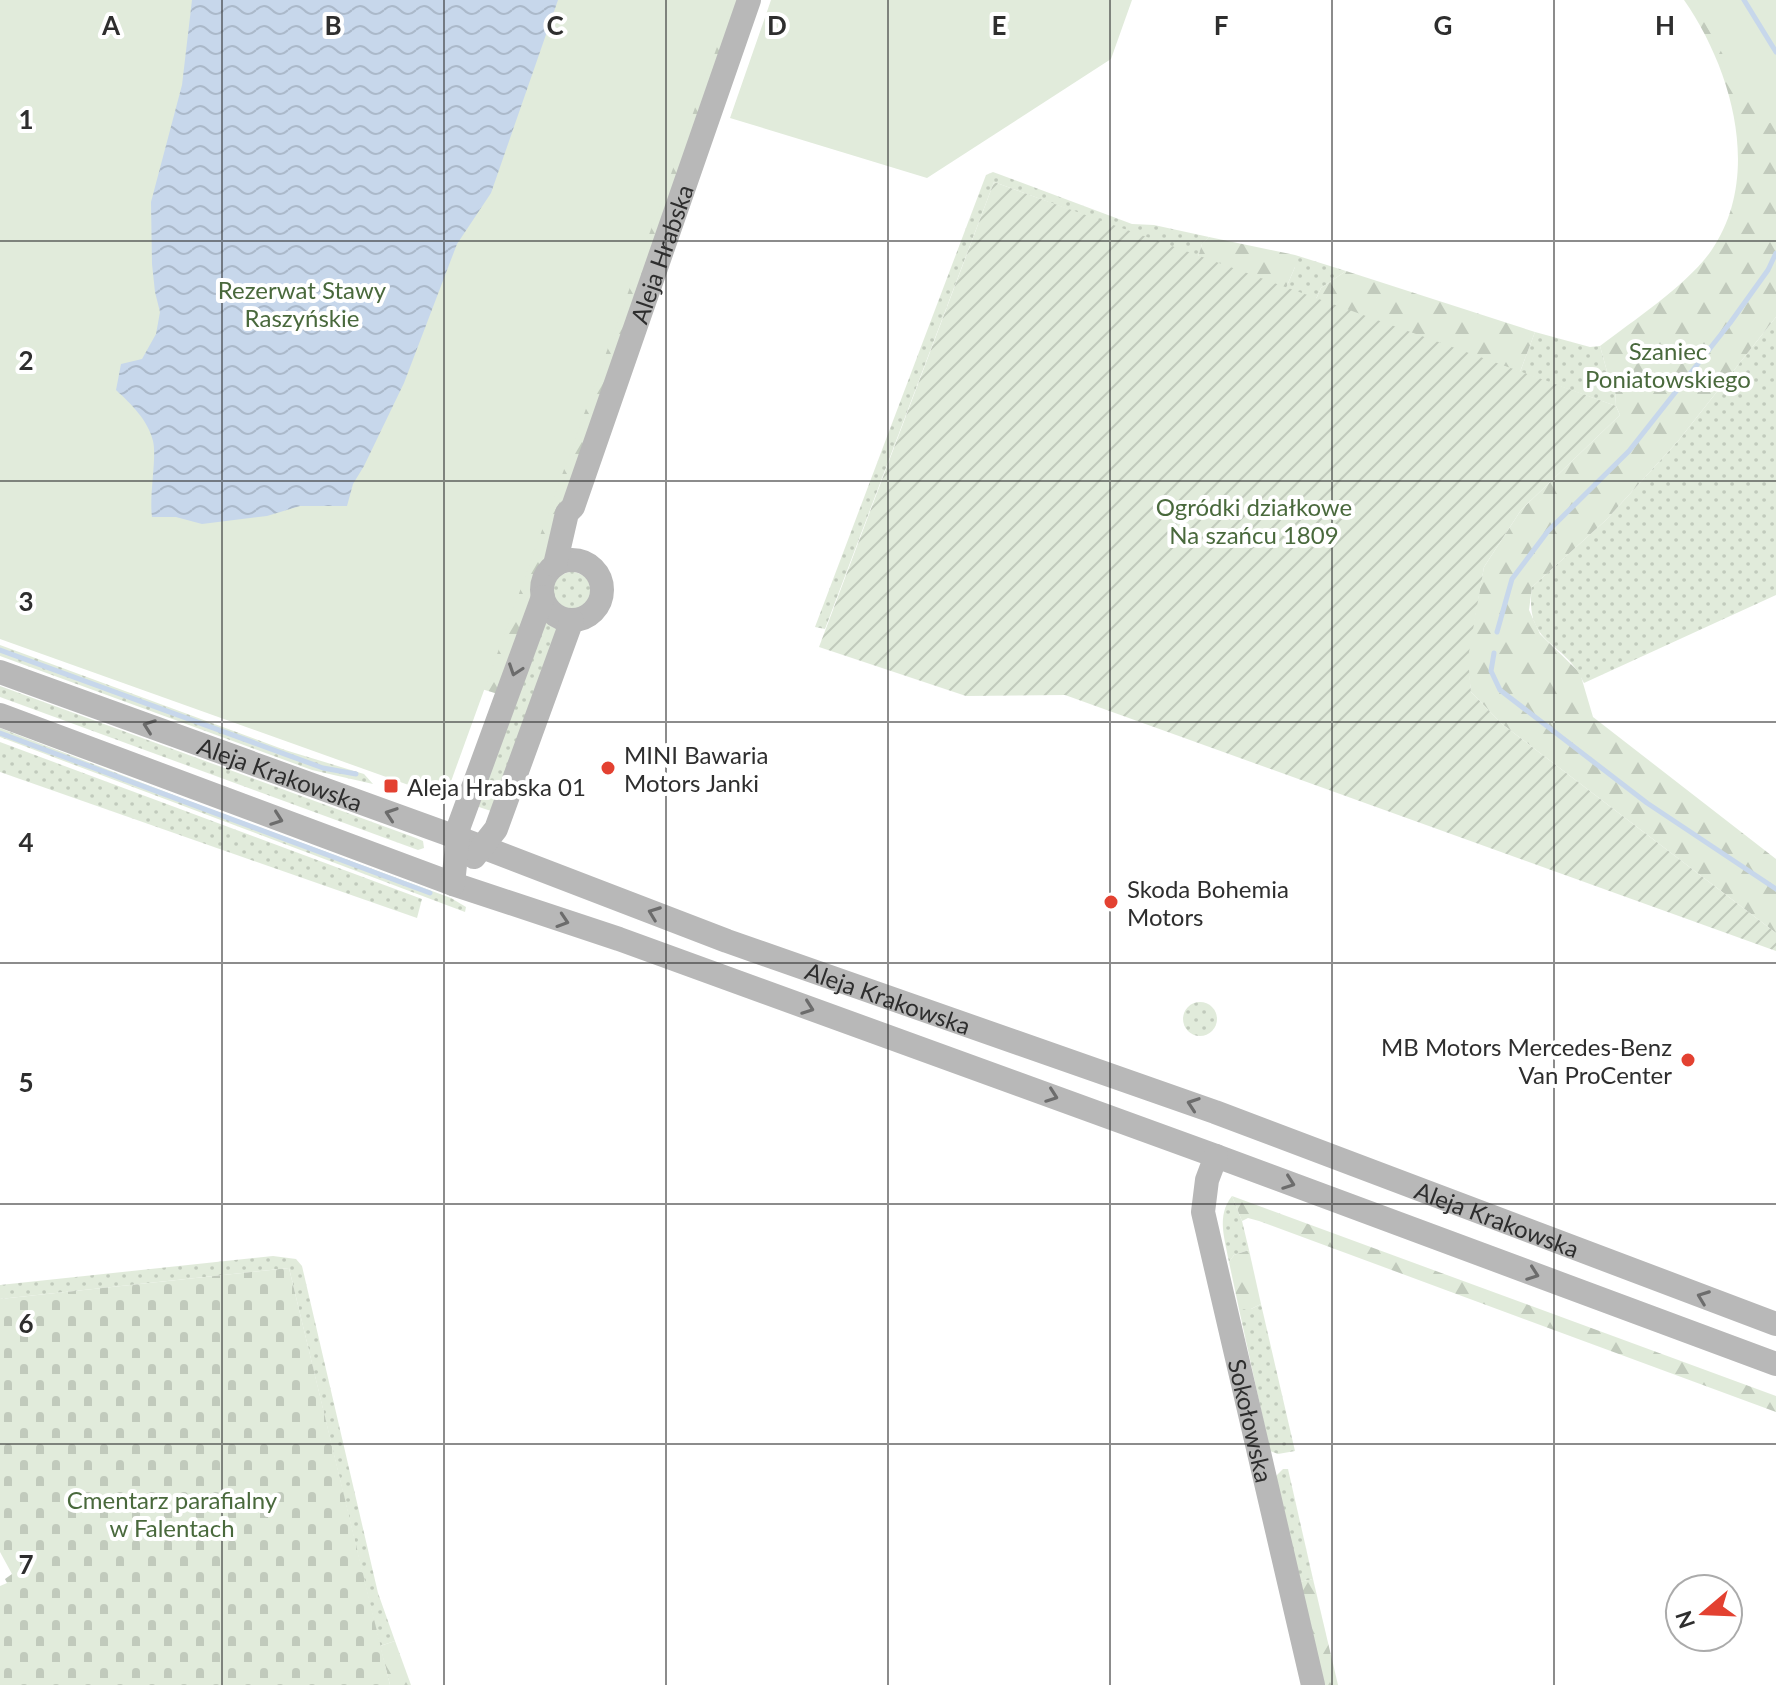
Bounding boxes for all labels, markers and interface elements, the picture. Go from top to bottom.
text: A [101,9,121,41]
text: B [324,9,342,41]
text: C [546,9,564,41]
text: D [767,9,787,41]
text: E [992,9,1006,41]
text: F [1214,9,1228,41]
text: G [1434,9,1452,41]
text: H [1655,9,1675,41]
text: 1 [18,103,34,135]
street label: Aleja Hrabska [623,180,698,327]
park label: Rezerwat Stawy Raszyńskie [218,275,387,332]
park label: Szaniec Poniatowskiego [1585,336,1751,393]
text: 2 [18,344,34,376]
park label: Ogródki działkowe Na szańcu 1809 [1156,492,1352,549]
text: 3 [18,585,34,617]
one-way arrow [508,662,525,676]
one-way arrow [143,719,157,736]
street label: Aleja Krakowska [194,730,367,816]
place label: MINI Bawaria Motors Janki [624,740,768,797]
marker: MINI Bawaria Motors Janki [599,759,617,777]
place label: Aleja Hrabska 01 [407,772,586,801]
marker: Aleja Hrabska 01 [382,777,400,795]
one-way arrow [385,808,399,824]
one-way arrow [269,809,283,826]
text: 4 [18,826,34,858]
place label: Skoda Bohemia Motors [1127,874,1289,931]
marker: Skoda Bohemia Motors [1102,893,1120,911]
one-way arrow [648,906,662,923]
one-way arrow [555,911,569,927]
street label: Aleja Krakowska [802,955,975,1040]
one-way arrow [800,998,814,1015]
place label: MB Motors Mercedes-Benz Van ProCenter [1381,1032,1672,1089]
marker: MB Motors Mercedes-Benz Van ProCenter [1679,1051,1697,1069]
text: 5 [18,1066,34,1098]
one-way arrow [1045,1087,1059,1103]
one-way arrow [1186,1097,1200,1114]
one-way arrow [1282,1173,1296,1190]
street label: Aleja Krakowska [1411,1174,1583,1263]
one-way arrow [1525,1264,1539,1281]
one-way arrow [1697,1290,1711,1307]
text: 6 [18,1307,34,1339]
street label: Sokołowska [1223,1356,1280,1485]
park label: Cmentarz parafialny w Falentach [67,1485,278,1542]
text: 7 [18,1548,34,1580]
north arrow [1664,1573,1744,1653]
text: N [1669,1607,1700,1632]

